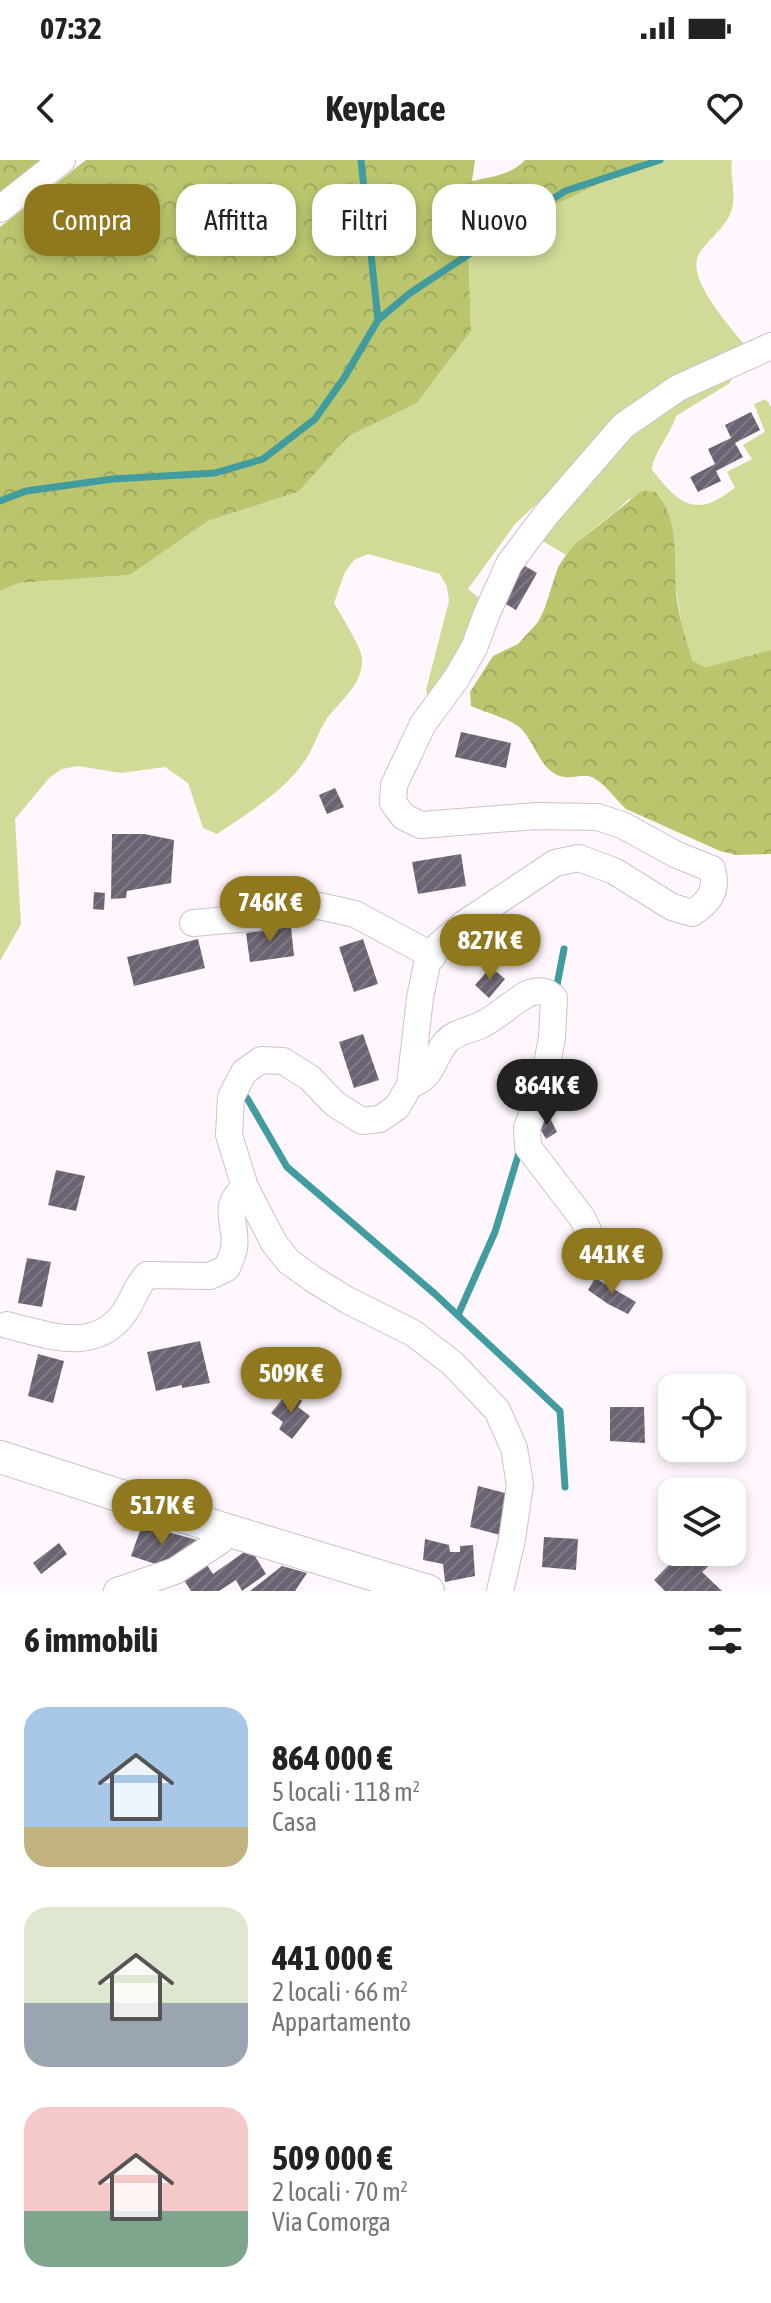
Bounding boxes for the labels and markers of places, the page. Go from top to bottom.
pin: 746K € [205,876,335,944]
pin: 827K € [425,914,555,982]
pin: 864K € [482,1059,612,1127]
pin: 441K € [547,1228,677,1296]
pin: 509K € [226,1347,356,1415]
pin: 517K € [97,1479,227,1547]

